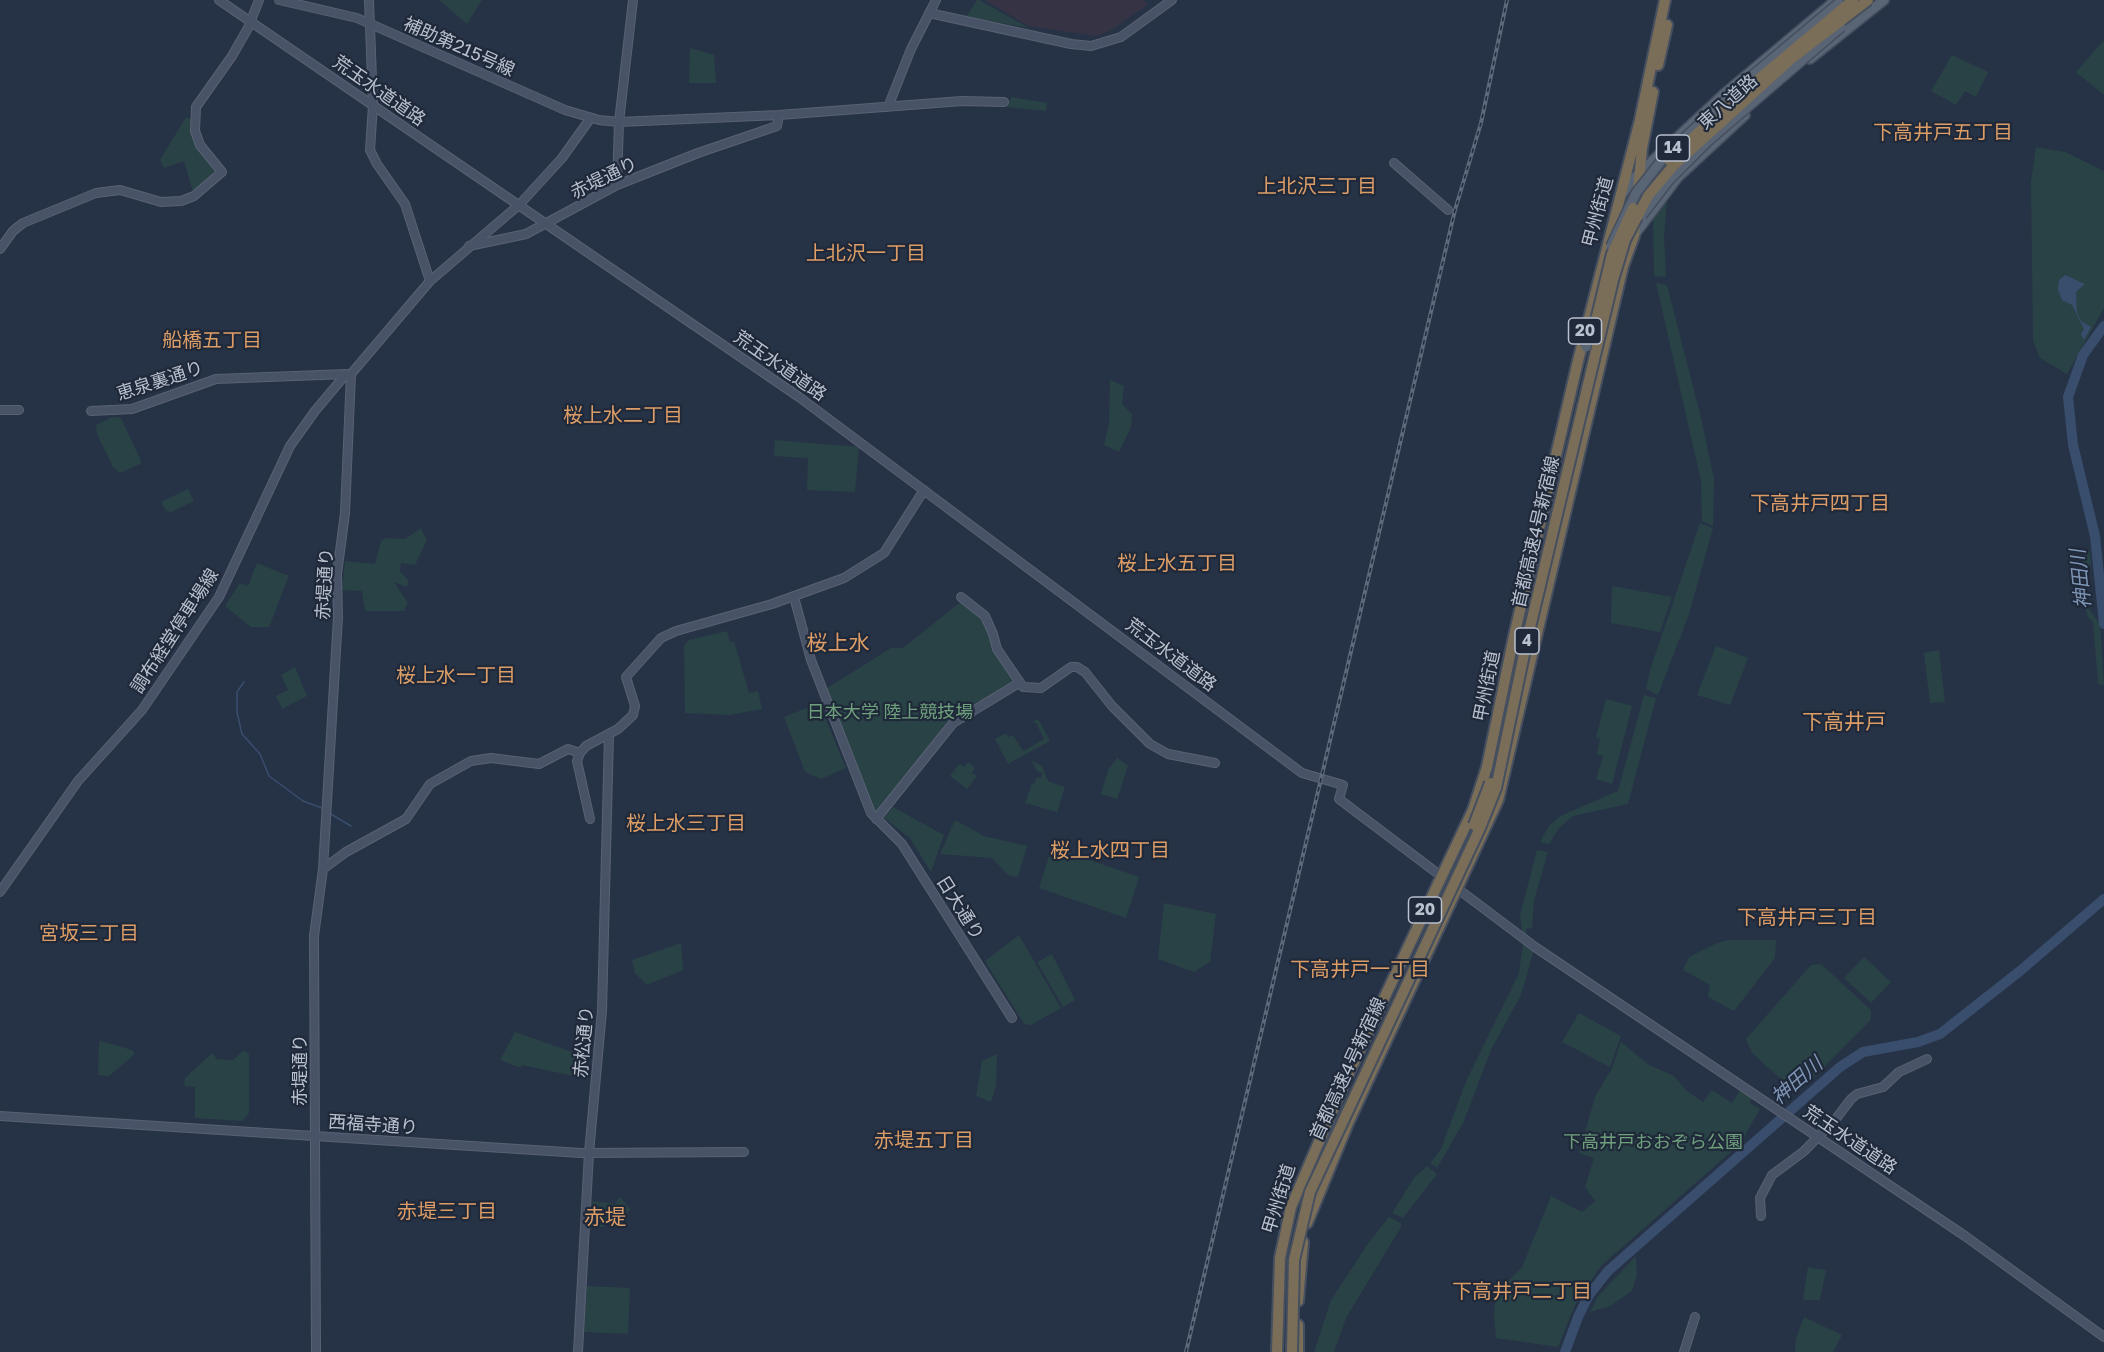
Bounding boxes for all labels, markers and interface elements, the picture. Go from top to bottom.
street label: 補助第215号線 [400,13,518,81]
street label: 荒玉水道道路 [329,51,429,131]
street label: 東八道路 [1694,70,1762,134]
district label: 下高井戸五丁目 [1873,121,2013,145]
road number: 14 [1656,135,1690,161]
street label: 赤堤通り [567,153,641,203]
street label: 甲州街道 [1578,174,1618,250]
district label: 上北沢三丁目 [1257,175,1377,199]
district label: 上北沢一丁目 [806,242,926,266]
road number: 20 [1568,318,1602,344]
street label: 荒玉水道道路 [730,326,830,406]
district label: 船橋五丁目 [162,329,262,353]
street label: 恵泉裏通り [114,357,206,405]
district label: 桜上水二丁目 [563,404,683,428]
street label: 首都高速4号新宿線 [1508,454,1564,610]
district label: 下高井戸四丁目 [1750,492,1890,516]
street label: 赤堤通り [312,547,338,621]
water label: 神田川 [2066,548,2096,610]
district label: 桜上水五丁目 [1117,552,1237,576]
street label: 調布経堂停車場線 [127,565,223,697]
street label: 荒玉水道道路 [1121,614,1221,696]
road number: 4 [1515,628,1539,654]
district label: 桜上水 [807,630,869,656]
street label: 甲州街道 [1470,649,1504,723]
district label: 桜上水一丁目 [396,664,516,688]
park label: 日本大学 陸上競技場 [807,701,973,723]
district label: 下高井戸 [1802,709,1886,735]
district label: 桜上水三丁目 [626,812,746,836]
district label: 桜上水四丁目 [1050,839,1170,863]
street label: 日大通り [932,872,988,944]
road number: 20 [1408,897,1442,923]
district label: 下高井戸三丁目 [1737,906,1877,930]
district label: 宮坂三丁目 [39,922,139,946]
district label: 下高井戸一丁目 [1290,958,1430,982]
street label: 首都高速4号新宿線 [1305,994,1391,1144]
street label: 赤松通り [570,1005,598,1079]
street label: 赤堤通り [289,1034,311,1106]
water label: 神田川 [1766,1052,1828,1110]
street label: 荒玉水道道路 [1799,1101,1901,1179]
street label: 西福寺通り [327,1111,419,1139]
district label: 赤堤五丁目 [874,1129,974,1153]
park label: 下高井戸おおぞら公園 [1563,1131,1743,1153]
street label: 甲州街道 [1258,1161,1300,1237]
district label: 赤堤三丁目 [397,1200,497,1224]
district label: 赤堤 [584,1204,626,1230]
district label: 下高井戸二丁目 [1452,1280,1592,1304]

